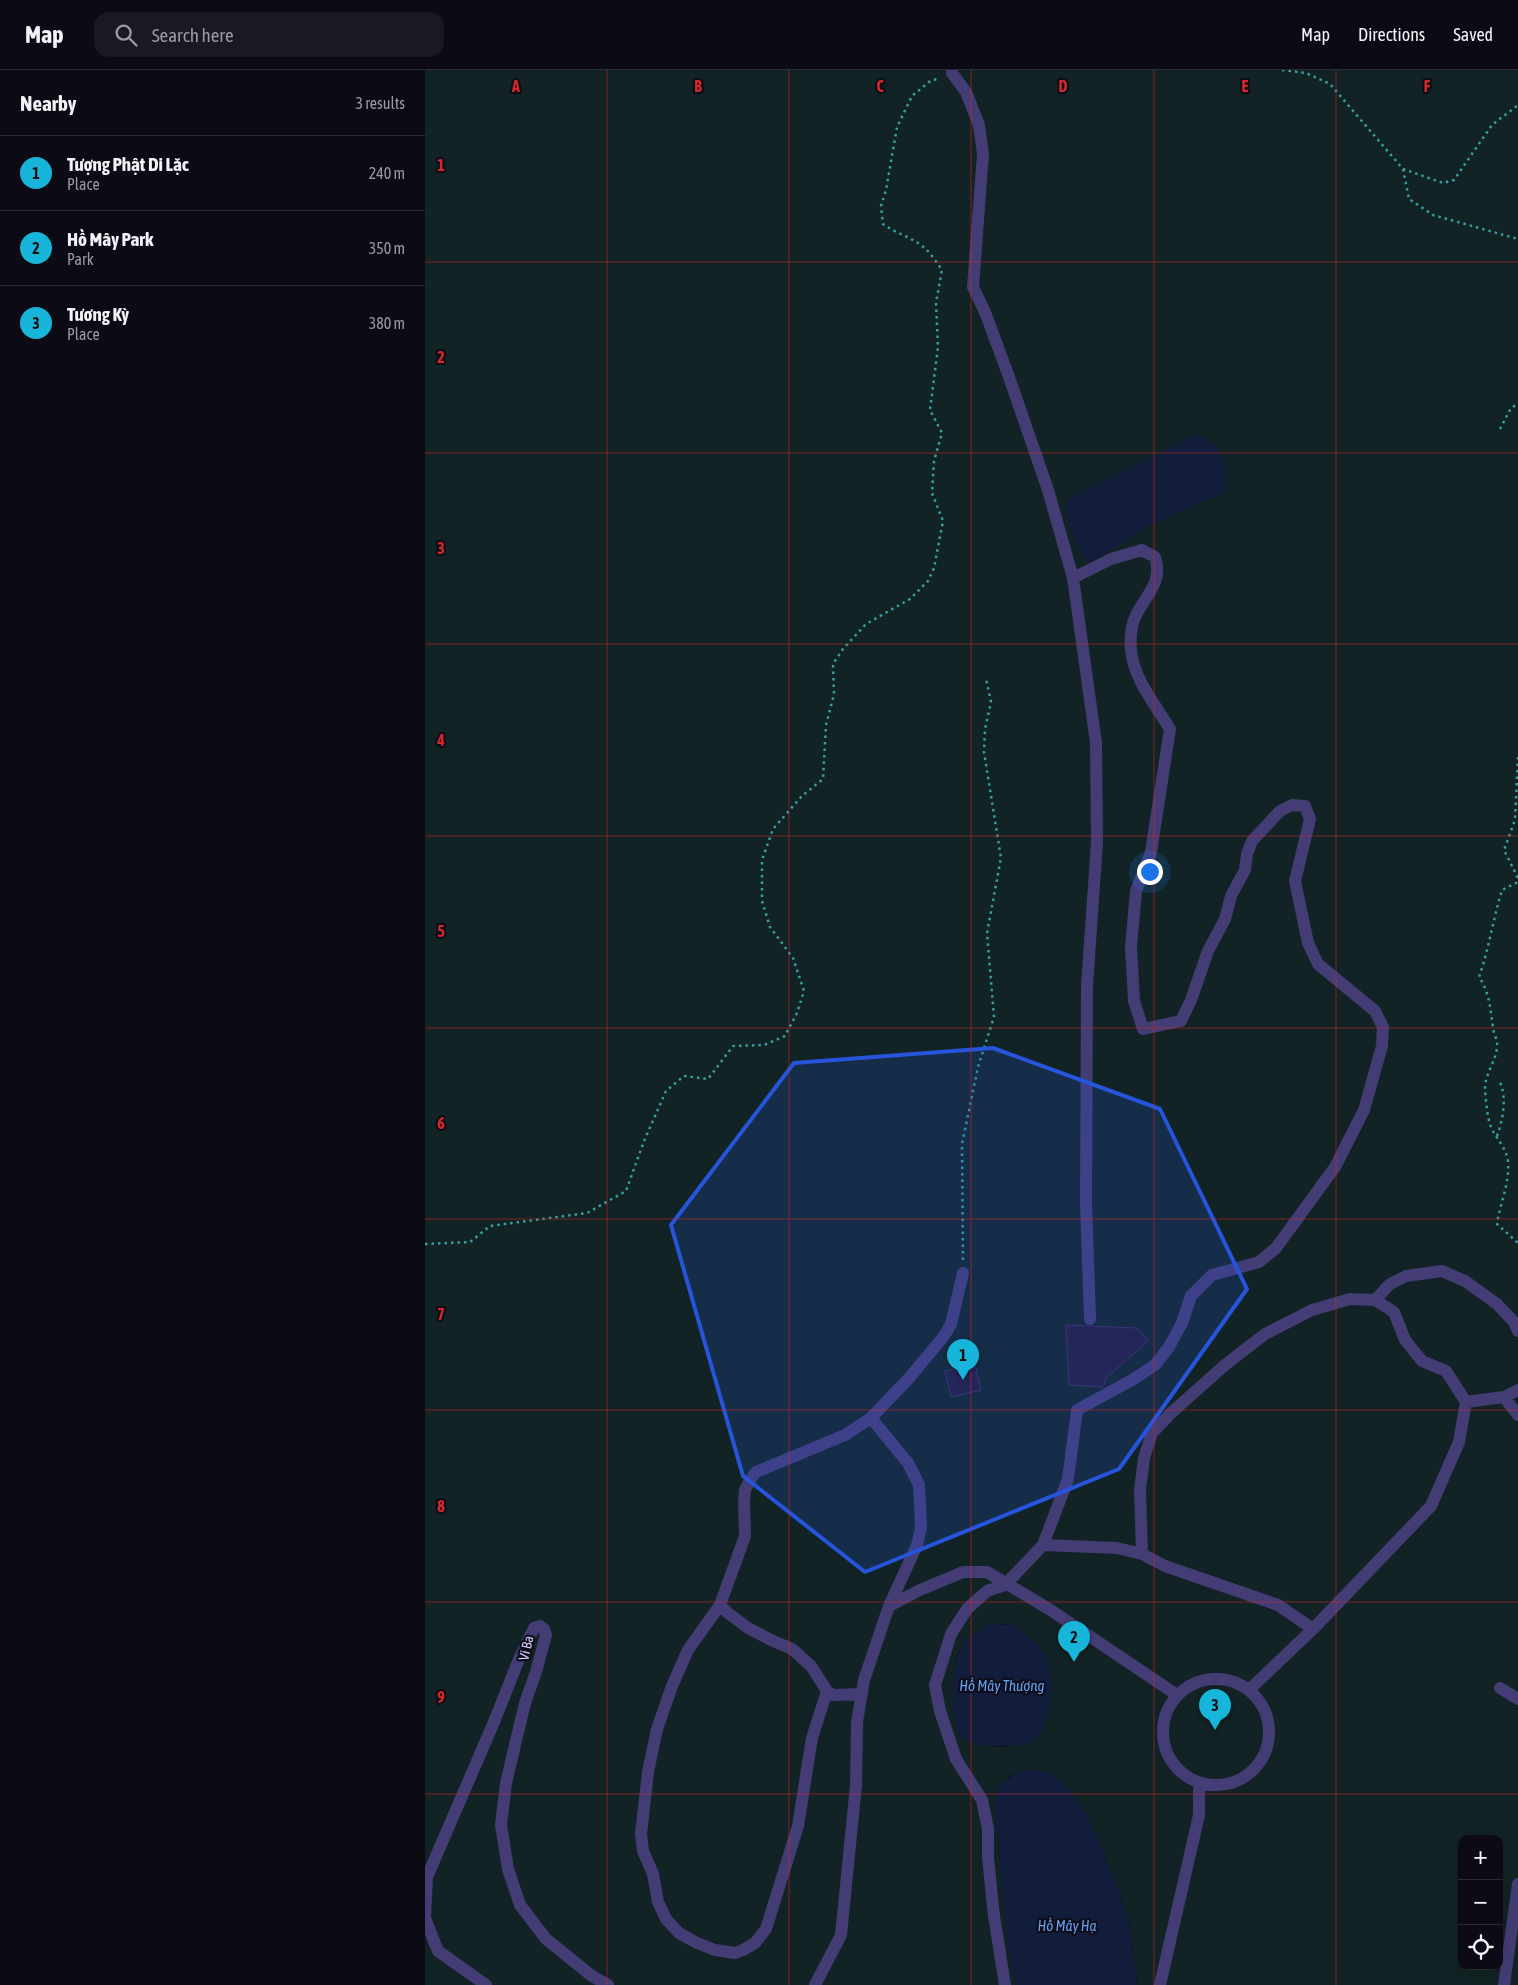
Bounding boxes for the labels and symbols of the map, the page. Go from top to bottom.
text: A [511,77,520,95]
text: B [694,77,702,95]
text: C [876,77,884,95]
text: D [1059,77,1068,95]
text: E [1242,77,1249,95]
text: F [1424,77,1431,95]
text: 1 [437,156,445,174]
text: 2 [437,348,445,366]
text: 3 [437,539,445,557]
text: 4 [436,731,445,749]
your location [1137,859,1163,885]
text: 5 [437,922,445,940]
text: 6 [437,1114,445,1132]
text: 7 [437,1305,445,1323]
pin: 1 [947,1339,979,1380]
text: 8 [437,1497,445,1515]
pin: 2 [1058,1621,1090,1662]
street label: Vi Ba [515,1634,537,1662]
water label: Hồ Mây Thượng [959,1677,1045,1694]
text: 9 [437,1688,445,1706]
pin: 3 [1199,1689,1231,1730]
water label: Hồ Mây Hạ [1038,1917,1096,1934]

